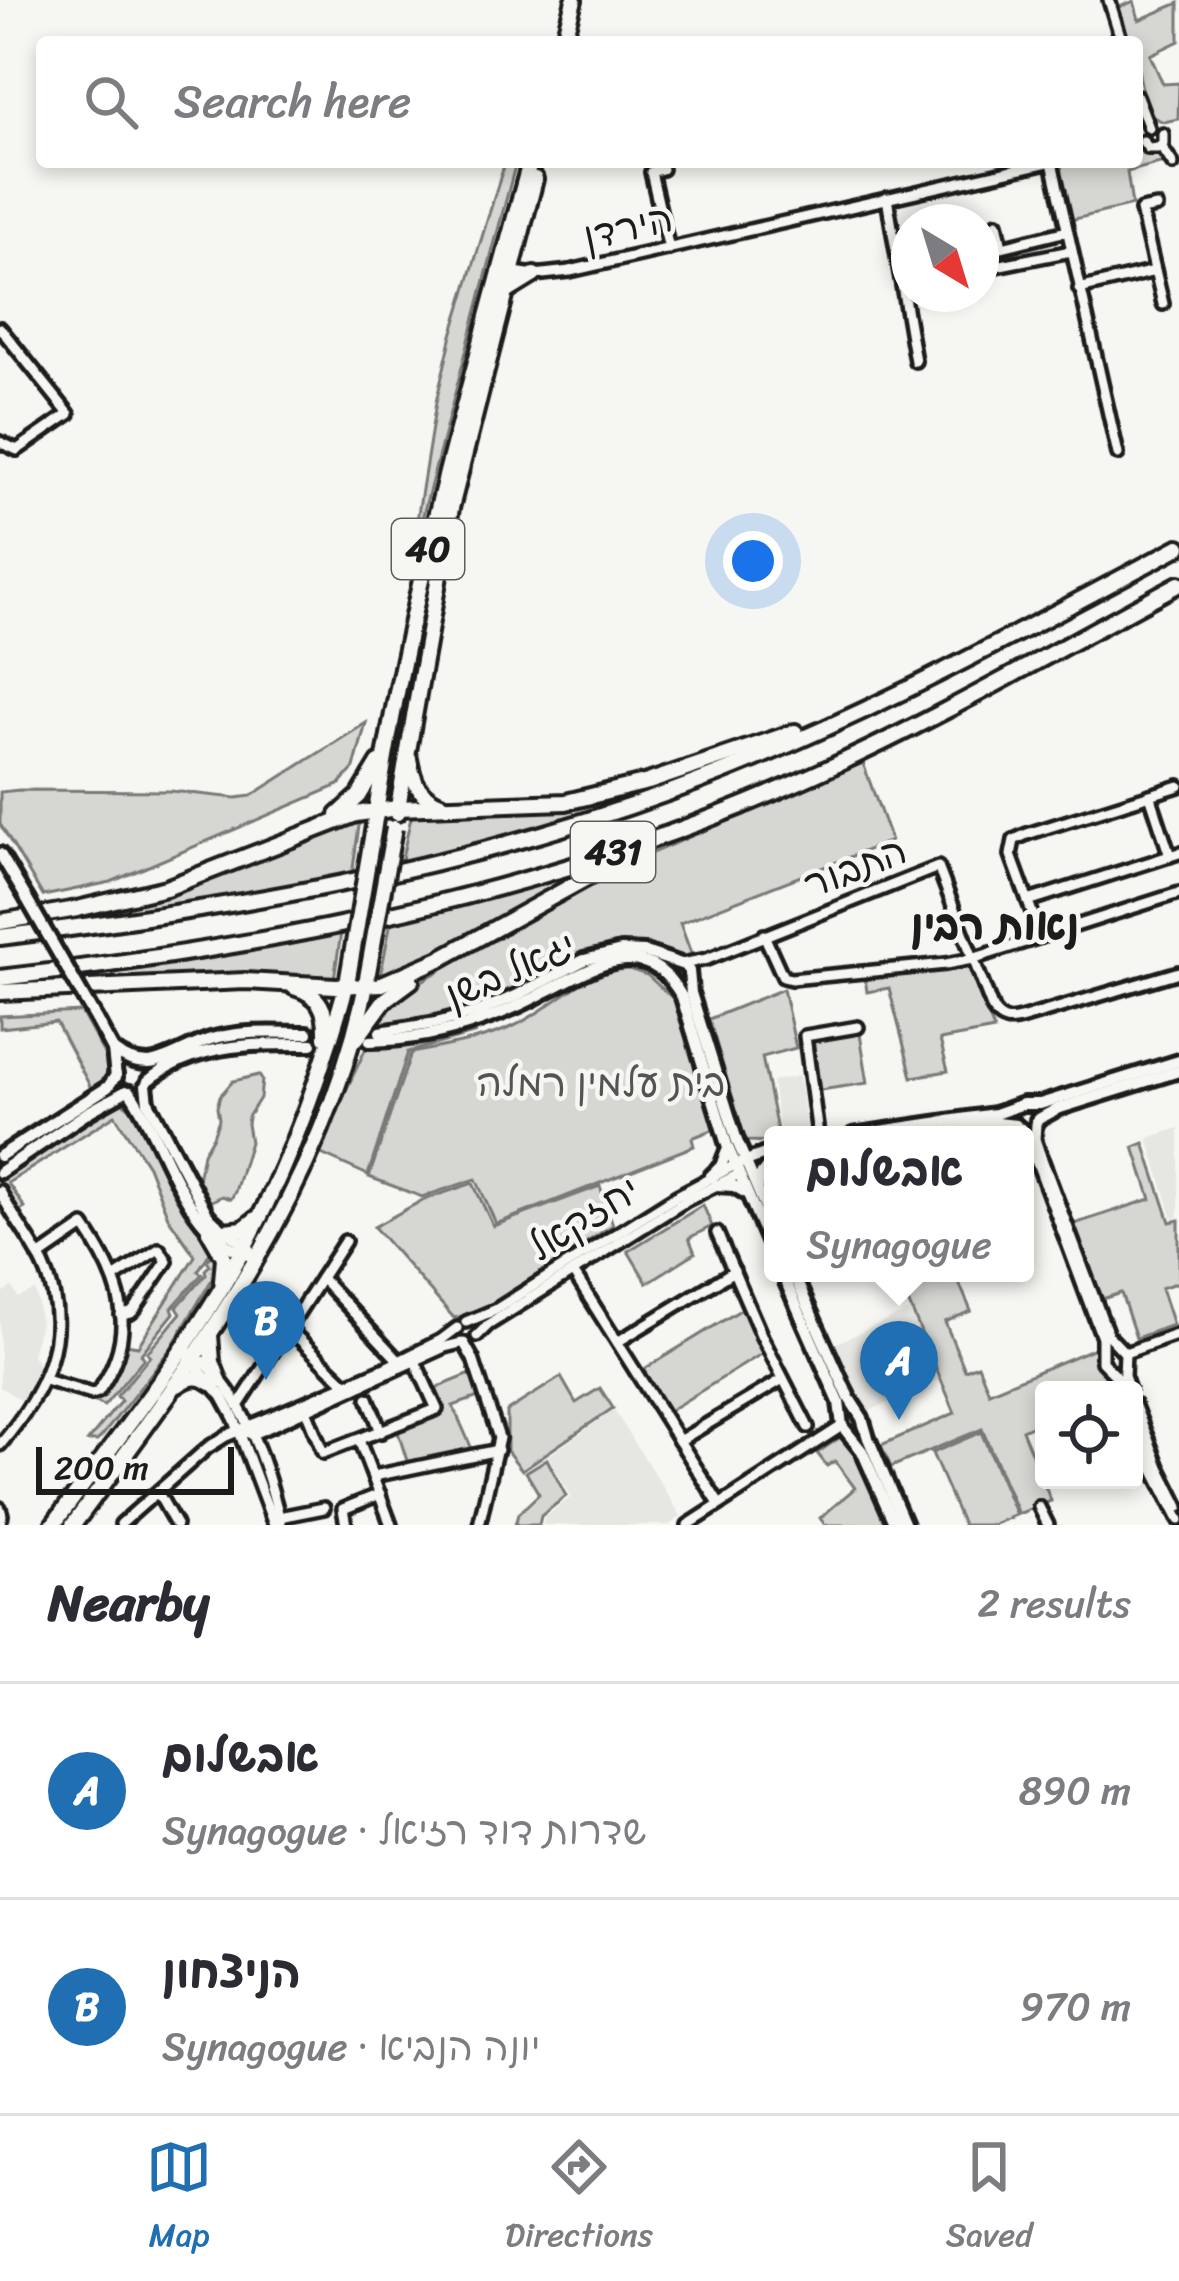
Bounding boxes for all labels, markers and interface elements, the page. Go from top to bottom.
search box [36,36,1143,168]
text: Search here [174,62,411,142]
icon: search [78,69,144,135]
street label: הירדן [576,183,680,271]
north arrow [891,204,999,312]
road number: 40 [392,519,464,579]
your location [723,531,783,591]
street label: התבור [793,816,917,918]
road number: 431 [571,822,655,882]
district label: נאות רבין [911,888,1079,962]
street label: יגאל בשן [433,911,587,1029]
park label: בית עלמין רמלה [477,1048,725,1117]
popup [764,1126,1034,1282]
text: אבשלום [806,1130,964,1210]
street label: יחזקאל [514,1156,654,1280]
text: Synagogue [806,1210,992,1279]
pin: B [227,1281,305,1380]
pin: A [860,1321,938,1420]
map controls [1035,1381,1143,1489]
button: locate [1035,1381,1143,1489]
text: 200 m [54,1439,149,1497]
scale bar [36,1441,234,1494]
text: Nearby [48,1558,209,1648]
text: 2 results [977,1569,1131,1638]
text: אבשלום [162,1716,319,1796]
text: A [74,1756,100,1825]
text: 890 m [1019,1756,1131,1825]
text: Synagogue · שדרות דוד רזיאל [162,1796,646,1865]
text: הניצחון [162,1932,301,2012]
text: B [75,1972,99,2041]
text: 970 m [1020,1972,1131,2041]
text: Synagogue · יונה הנביא [162,2012,540,2081]
tab: Map [146,2134,212,2264]
tab: Directions [505,2134,653,2264]
tab: Saved [946,2134,1033,2264]

